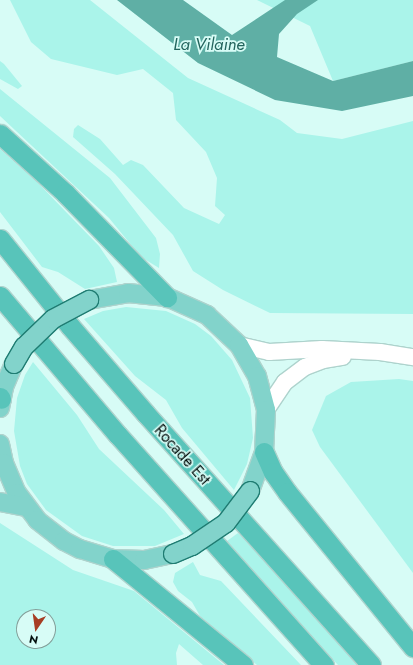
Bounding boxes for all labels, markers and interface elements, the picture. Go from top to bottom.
water label: La Vilaine [173,35,245,55]
street label: Rocade Est [150,421,214,489]
north arrow [16,609,56,649]
text: N [27,631,40,648]

